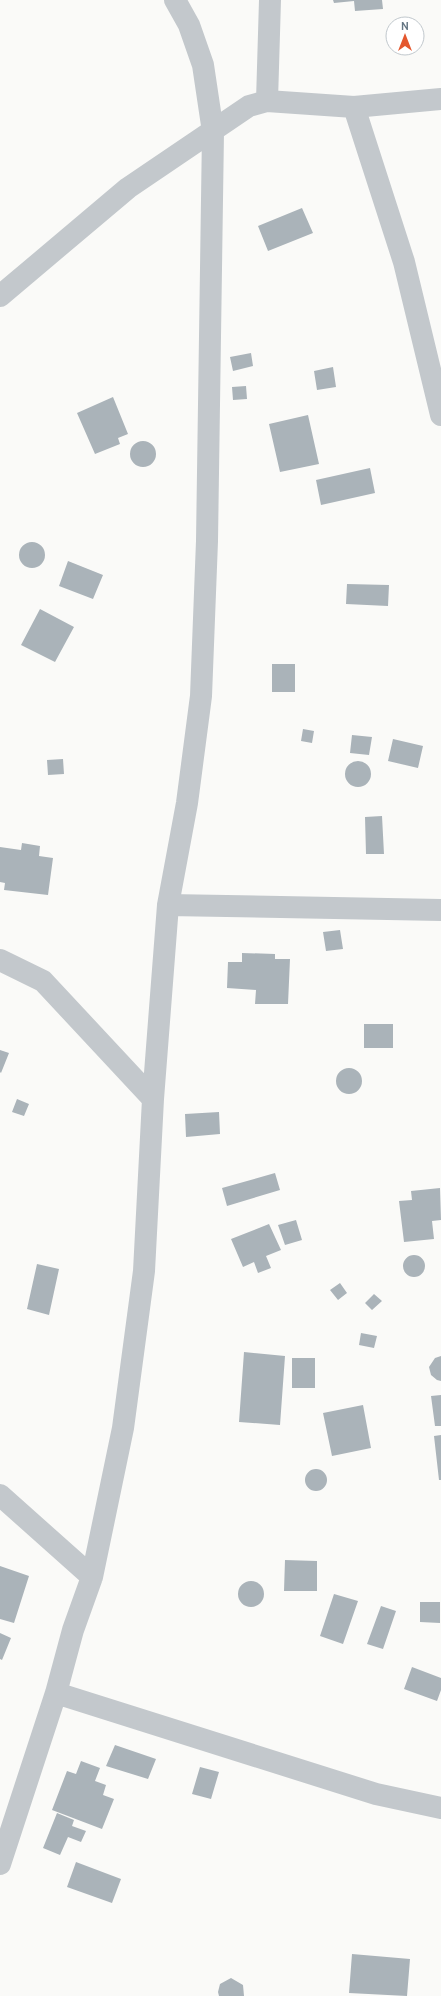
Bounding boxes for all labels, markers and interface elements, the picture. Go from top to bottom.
north arrow [385,16,425,56]
text: N [401,19,409,33]

